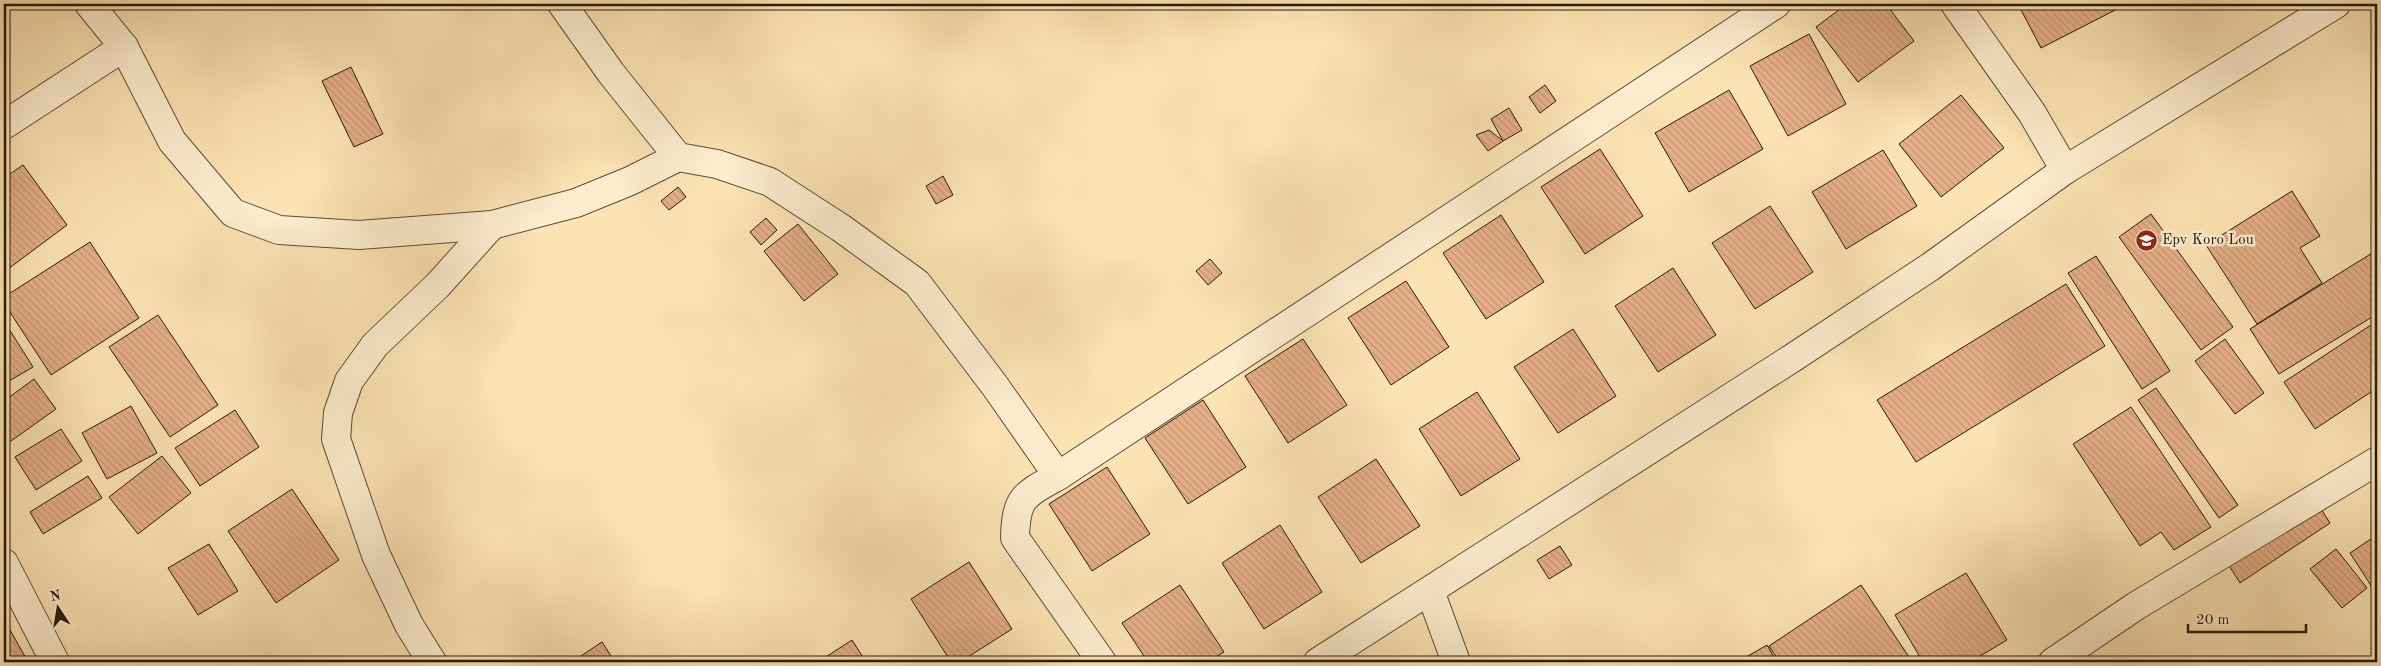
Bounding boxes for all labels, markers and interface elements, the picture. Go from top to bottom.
school or university icon: Epv Koro Lou [2134,228,2158,252]
place label: Epv Koro Lou [2162,233,2254,248]
north arrow [32,584,82,634]
text: N [49,588,62,604]
scale bar [2188,601,2306,633]
text: 20 m [2196,613,2230,628]

